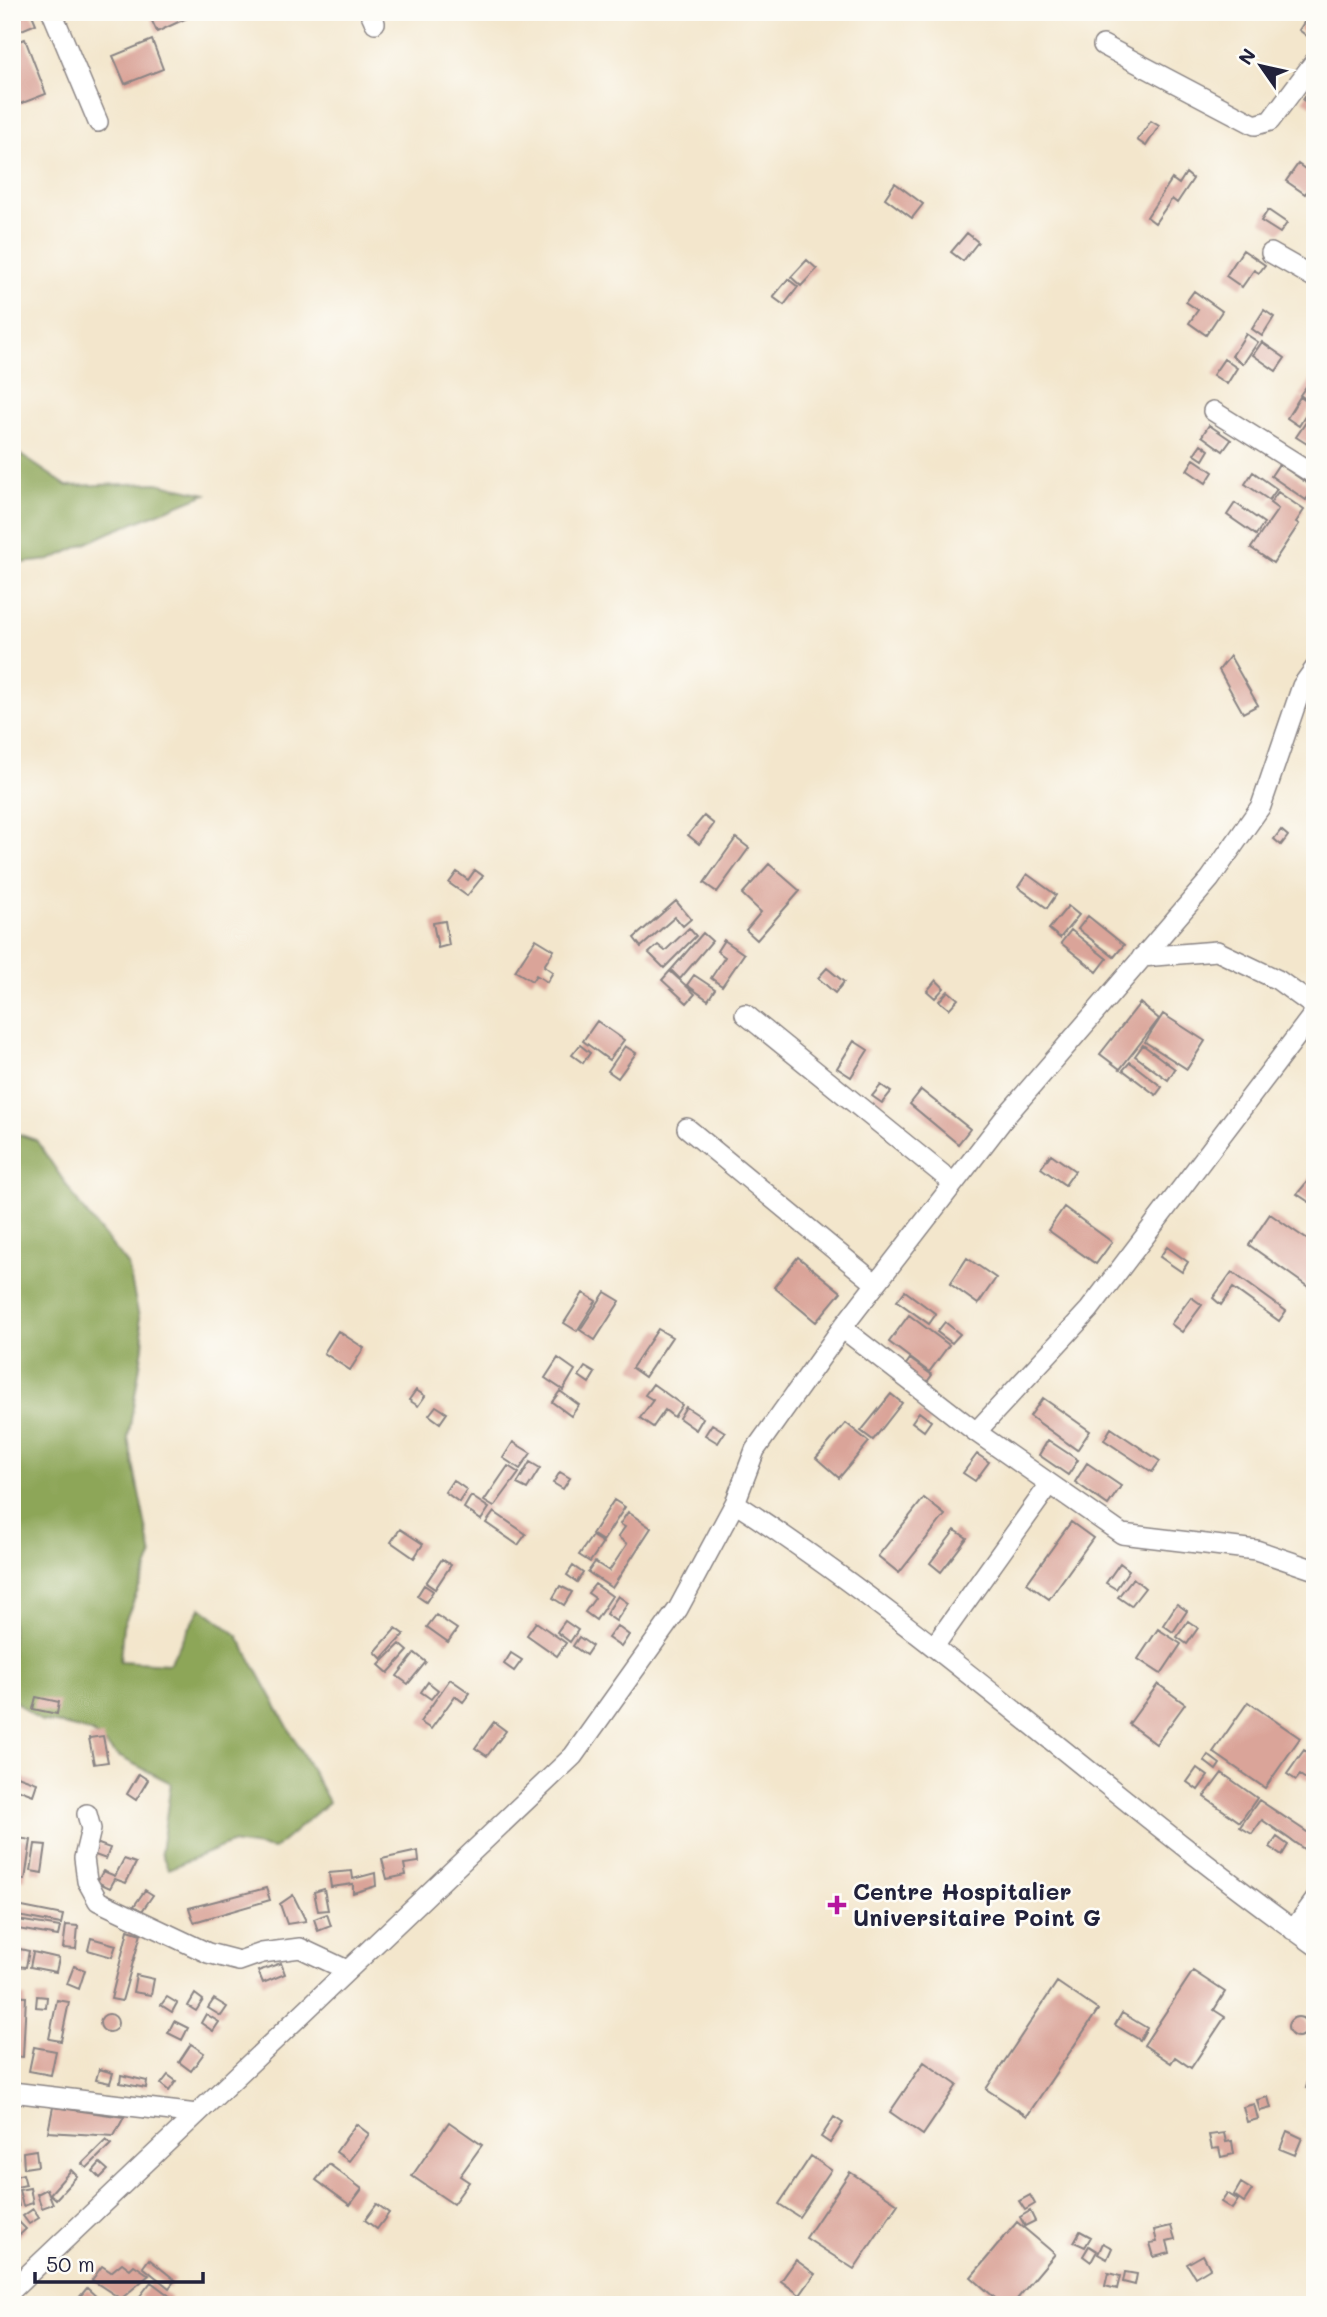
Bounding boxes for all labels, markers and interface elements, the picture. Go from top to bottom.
north arrow [1226,32,1296,102]
text: N [1232,43,1261,69]
place label: Centre Hospitalier Universitaire Point G [853,1876,1101,1932]
marker: Centre Hospitalier Universitaire Point G [827,1895,847,1915]
scale bar [35,2240,203,2284]
text: 50 m [46,2250,95,2277]

